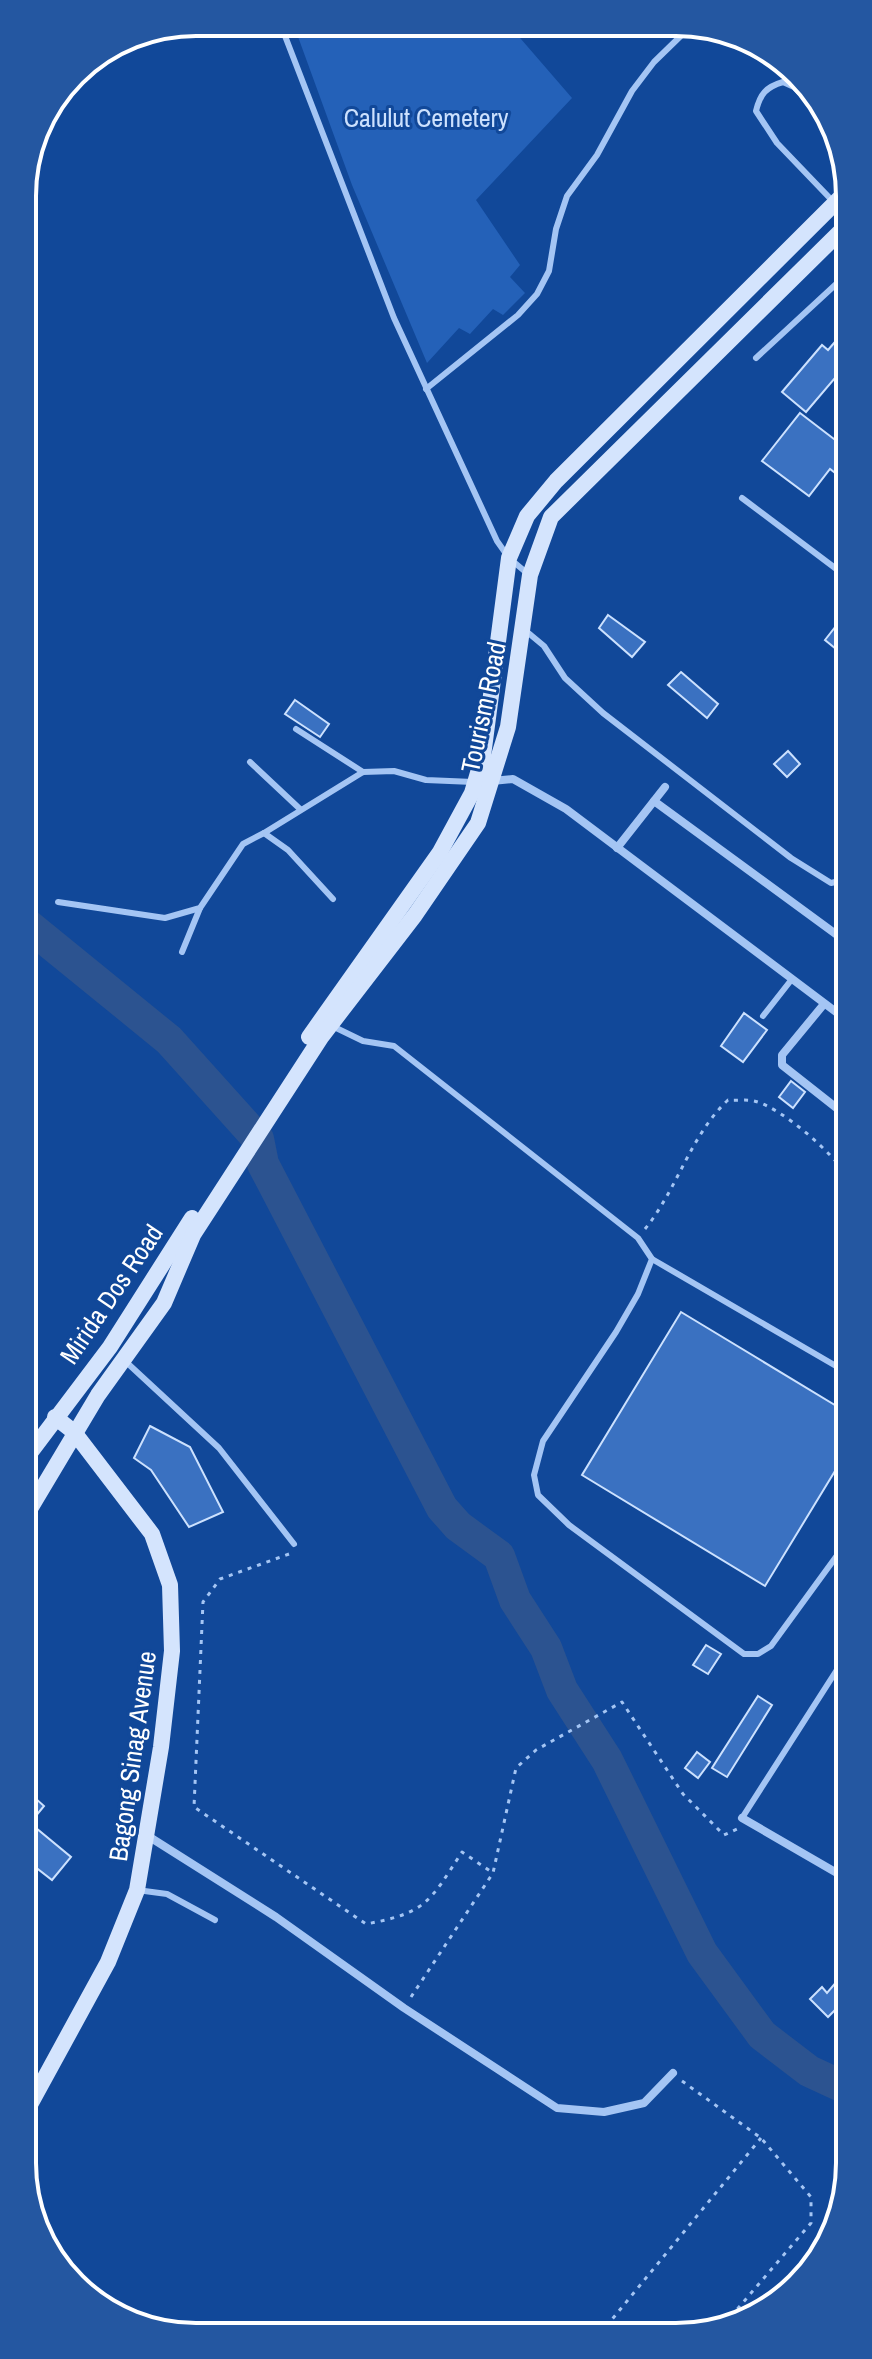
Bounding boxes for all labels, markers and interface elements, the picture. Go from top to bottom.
park label: Calulut Cemetery [344,100,509,135]
street label: Tourism Road [452,638,514,776]
street label: Mirida Dos Road [51,1217,171,1371]
street label: Bagong Sinag Avenue [100,1649,164,1863]

